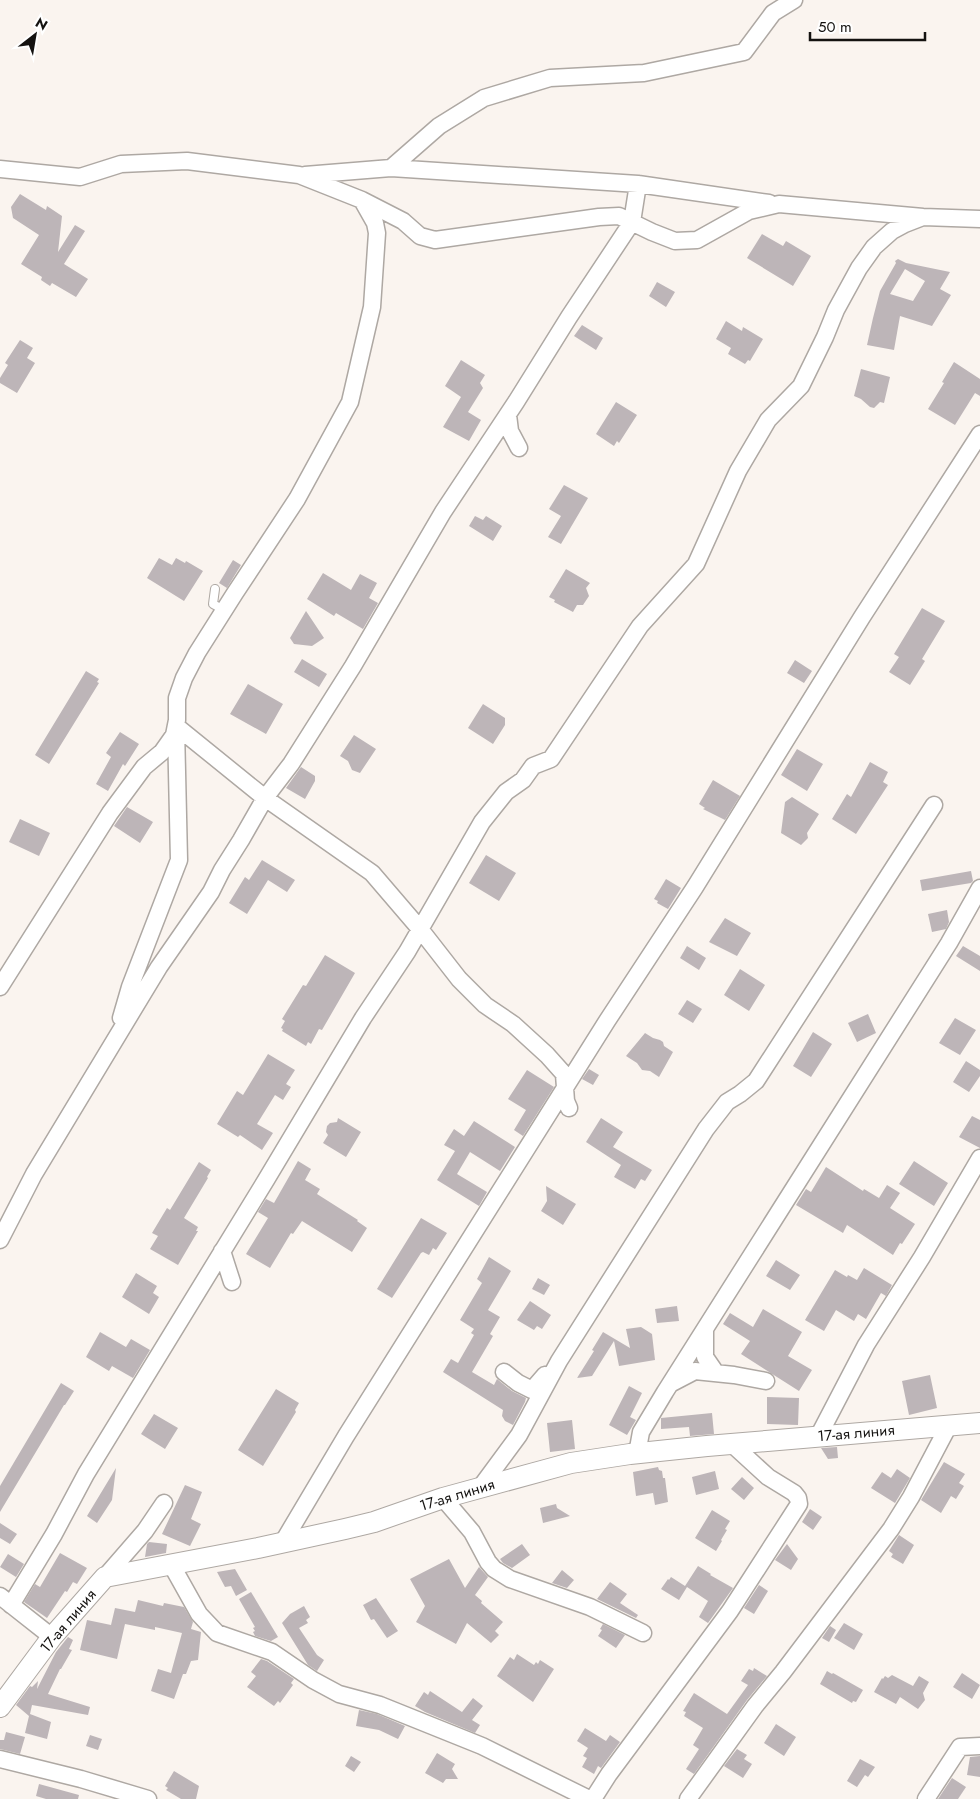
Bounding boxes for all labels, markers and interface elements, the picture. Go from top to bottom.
north arrow [10,10,60,60]
scale bar [810,10,925,42]
text: N [32,12,52,35]
text: 50 m [818,16,852,38]
street label: 17-ая линия [817,1419,895,1447]
street label: 17-ая линия [417,1473,497,1517]
street label: 17-ая линия [35,1584,101,1658]

